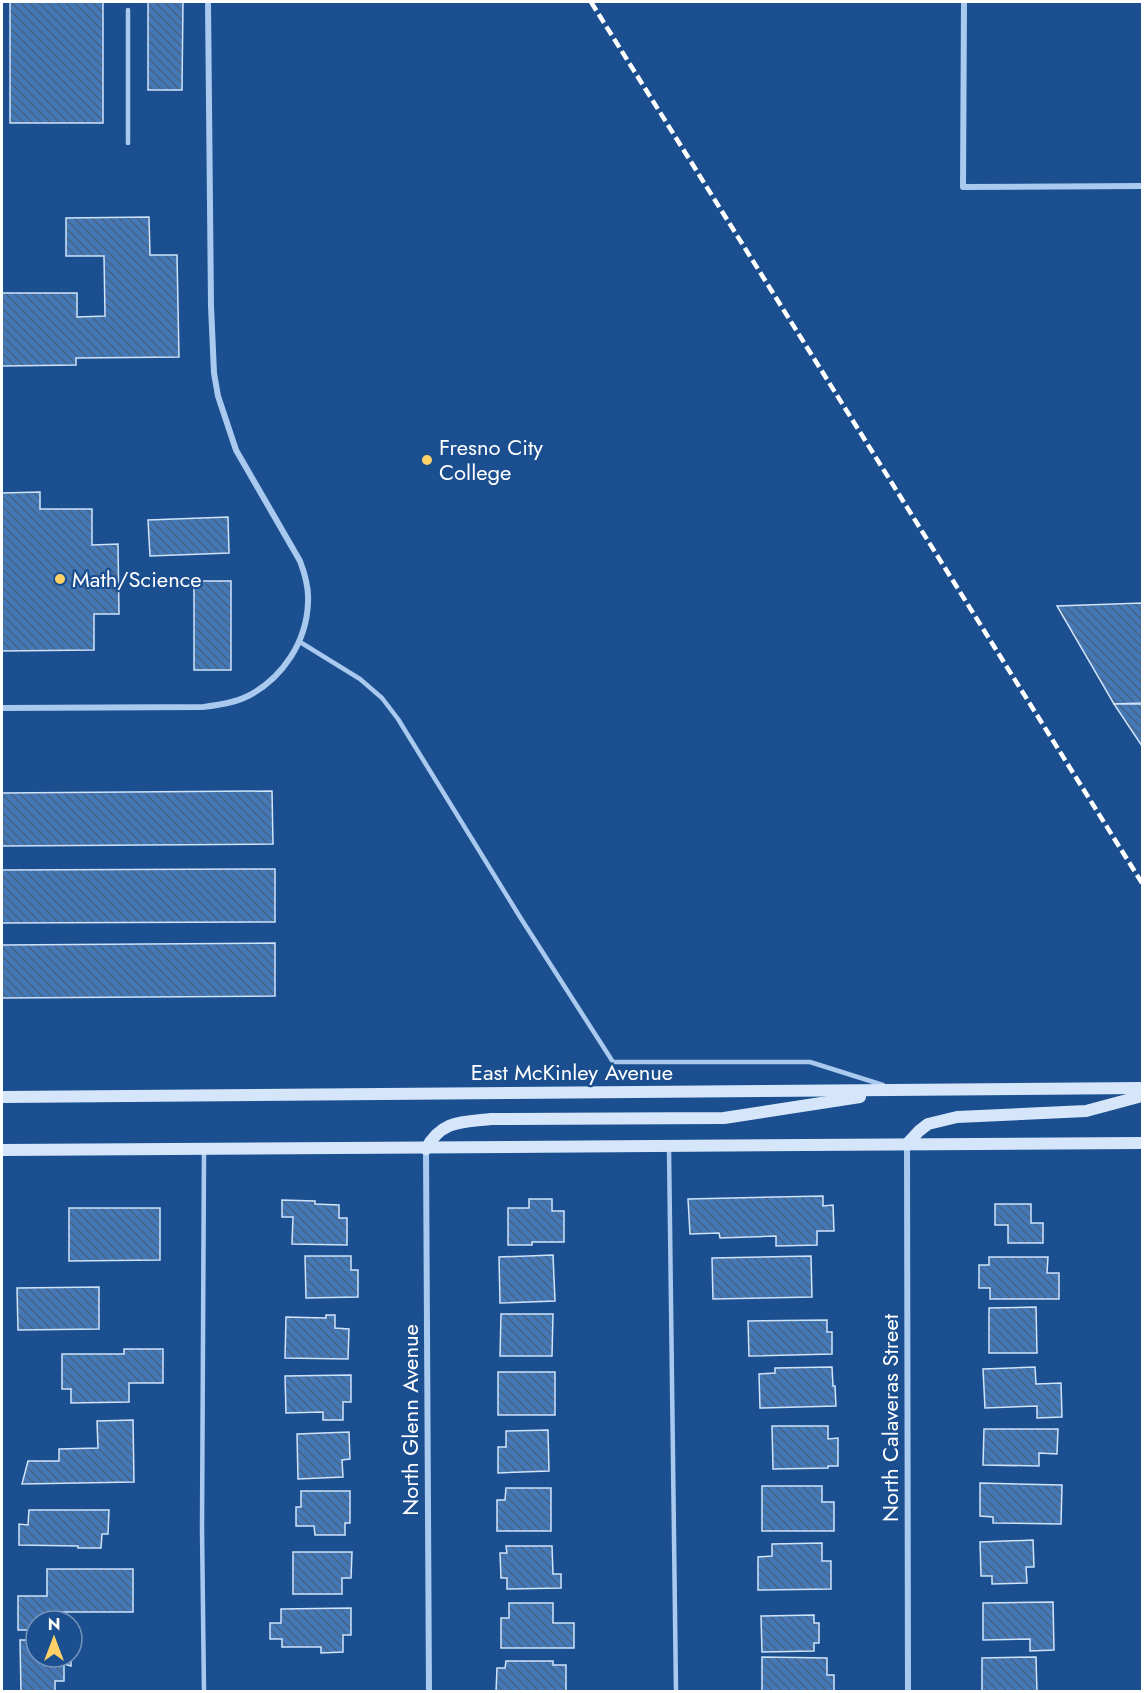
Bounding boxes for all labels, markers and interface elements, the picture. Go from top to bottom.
place label: Fresno City College [439,431,543,488]
marker: Fresno City College [420,453,434,467]
place label: Math/Science [72,563,202,595]
marker: Math/Science [53,572,67,586]
street label: East McKinley Avenue [471,1056,673,1088]
street label: North Calaveras Street [874,1313,906,1522]
street label: North Glenn Avenue [394,1324,426,1516]
north arrow [24,1609,84,1669]
text: N [48,1613,60,1636]

